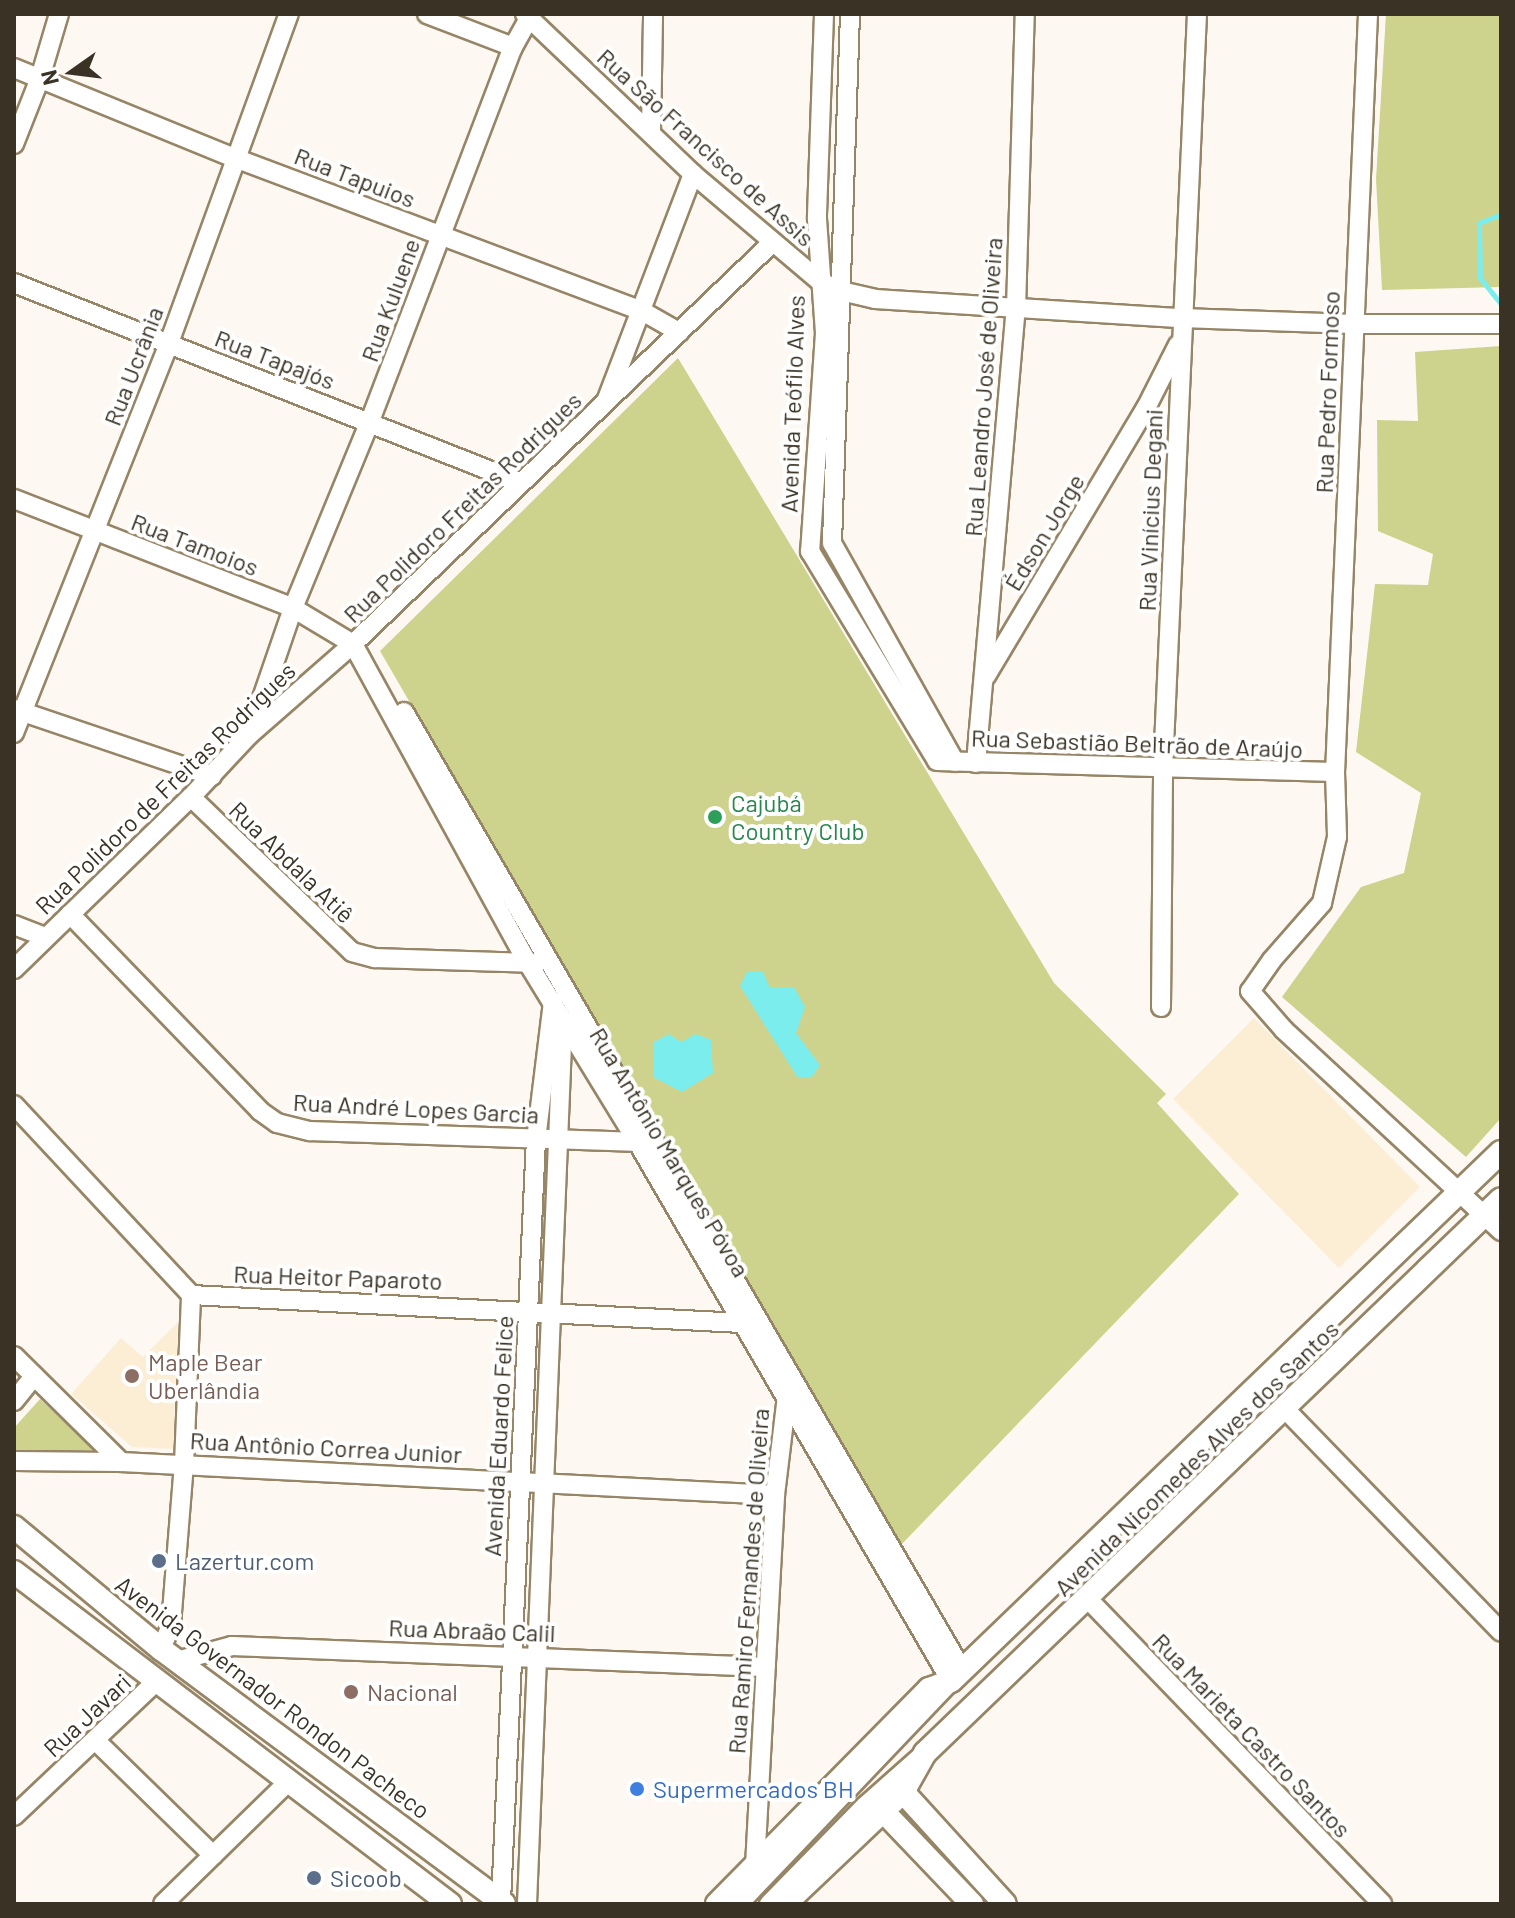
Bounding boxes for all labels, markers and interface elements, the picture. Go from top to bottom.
north arrow [32,32,112,112]
street label: Rua São Francisco de Assis [592,42,820,252]
text: N [34,68,63,88]
street label: Rua Tapuios [291,141,419,213]
street label: Rua Kuluene [354,235,426,365]
street label: Rua Leandro José de Oliveira [958,236,1008,538]
street label: Rua Pedro Formoso [1309,290,1345,494]
street label: Avenida Teófilo Alves [774,295,810,513]
street label: Rua Ucrânia [97,303,169,429]
street label: Rua Tapajós [211,323,339,395]
street label: Rua Polidoro Freitas Rodrigues [337,386,587,628]
street label: Rua Vinícius Degani [1132,408,1168,612]
street label: Édson Jorge [998,468,1090,596]
street label: Rua Tamoios [127,507,263,581]
street label: Rua Polidoro de Freitas Rodrigues [29,656,301,920]
street label: Rua Sebastião Beltrão de Araújo [971,723,1303,763]
place label: Cajubá Country Club [731,789,864,845]
street label: Rua Abdala Atiê [224,795,360,929]
marker: Cajubá Country Club [706,808,724,826]
street label: Rua Antônio Marques Póvoa [584,1022,756,1282]
street label: Rua André Lopes Garcia [292,1087,540,1129]
street label: Rua Heitor Paparoto [233,1259,443,1295]
street label: Avenida Nicomedes Alves dos Santos [1048,1314,1344,1602]
street label: Avenida Eduardo Felice [477,1315,519,1557]
place label: Maple Bear Uberlândia [148,1348,263,1404]
marker: Maple Bear Uberlândia [123,1367,141,1385]
street label: Rua Ramiro Fernandes de Oliveira [722,1407,774,1755]
street label: Rua Antônio Correa Junior [189,1425,463,1469]
place label: Lazertur.com [175,1547,314,1575]
marker: Lazertur.com [150,1552,168,1570]
street label: Avenida Governador Rondon Pacheco [110,1569,436,1825]
street label: Rua Abraão Calil [388,1613,556,1647]
street label: Rua Marieta Castro Santos [1147,1627,1357,1843]
street label: Rua Javari [37,1667,137,1763]
place label: Nacional [367,1678,458,1706]
marker: Nacional [342,1683,360,1701]
place label: Supermercados BH [653,1775,854,1803]
marker: Supermercados BH [628,1780,646,1798]
place label: Sicoob [330,1864,402,1892]
marker: Sicoob [305,1869,323,1887]

